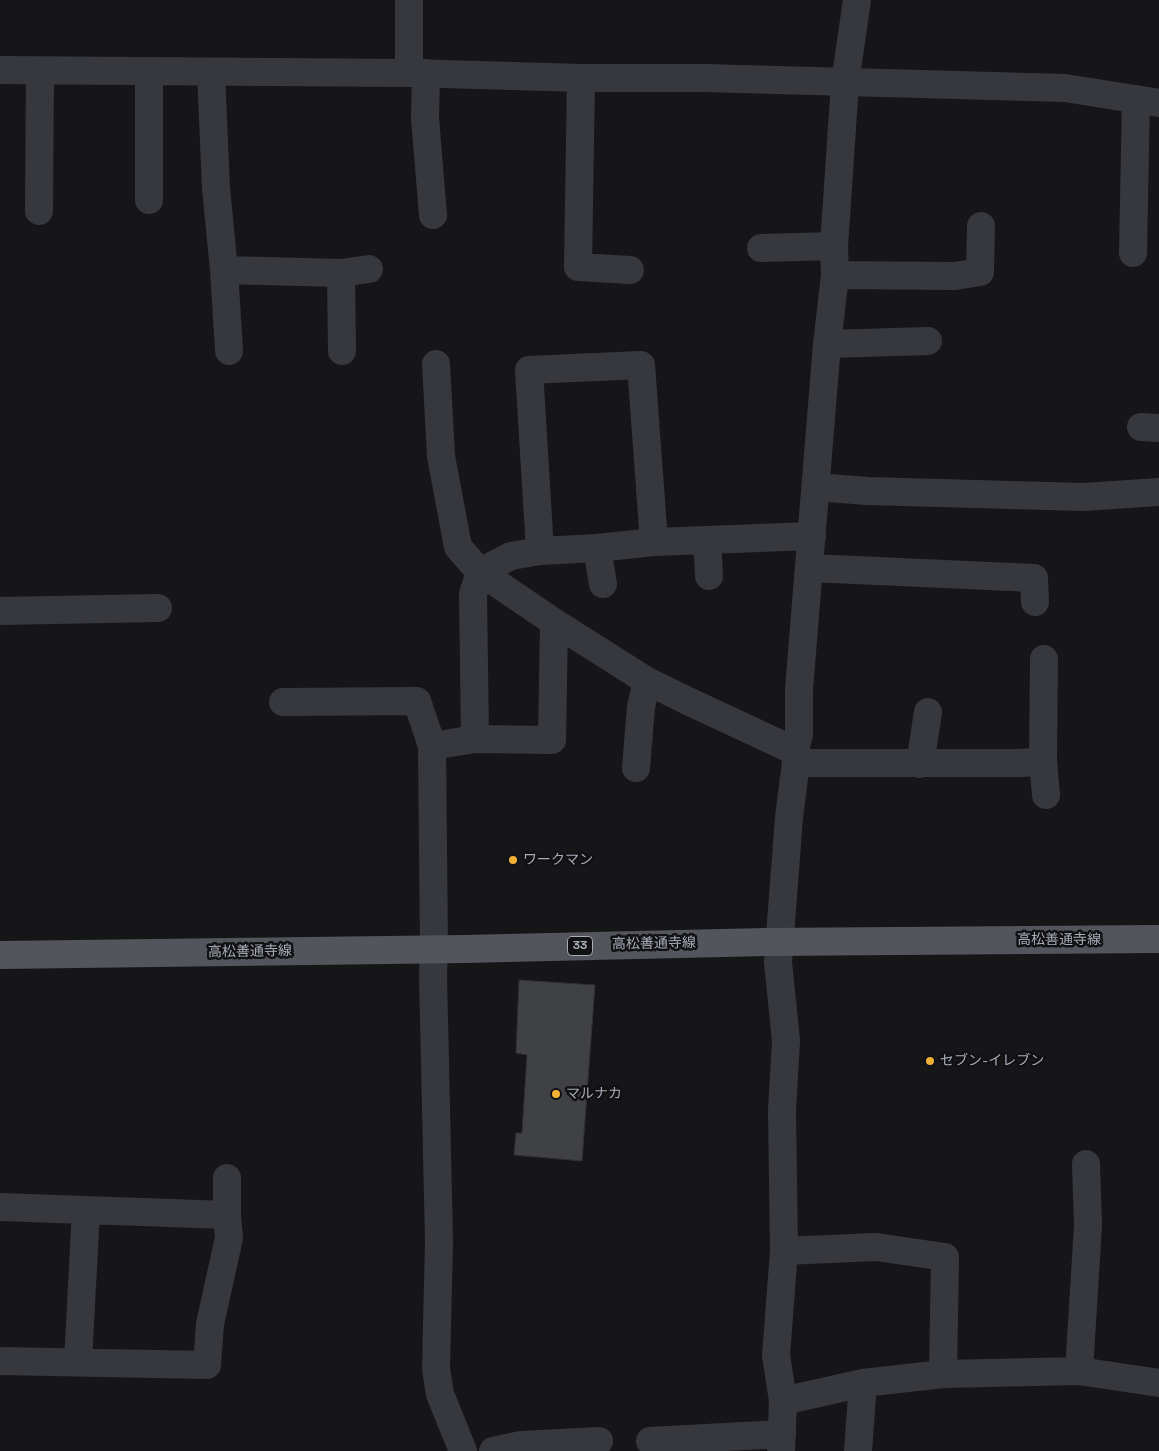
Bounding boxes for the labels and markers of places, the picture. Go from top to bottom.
place label: ワークマン [523,852,593,868]
marker: ワークマン [507,854,519,866]
place label: セブン-イレブン [940,1053,1044,1069]
marker: セブン-イレブン [924,1055,936,1067]
place label: マルナカ [566,1086,622,1102]
marker: マルナカ [550,1088,562,1100]

